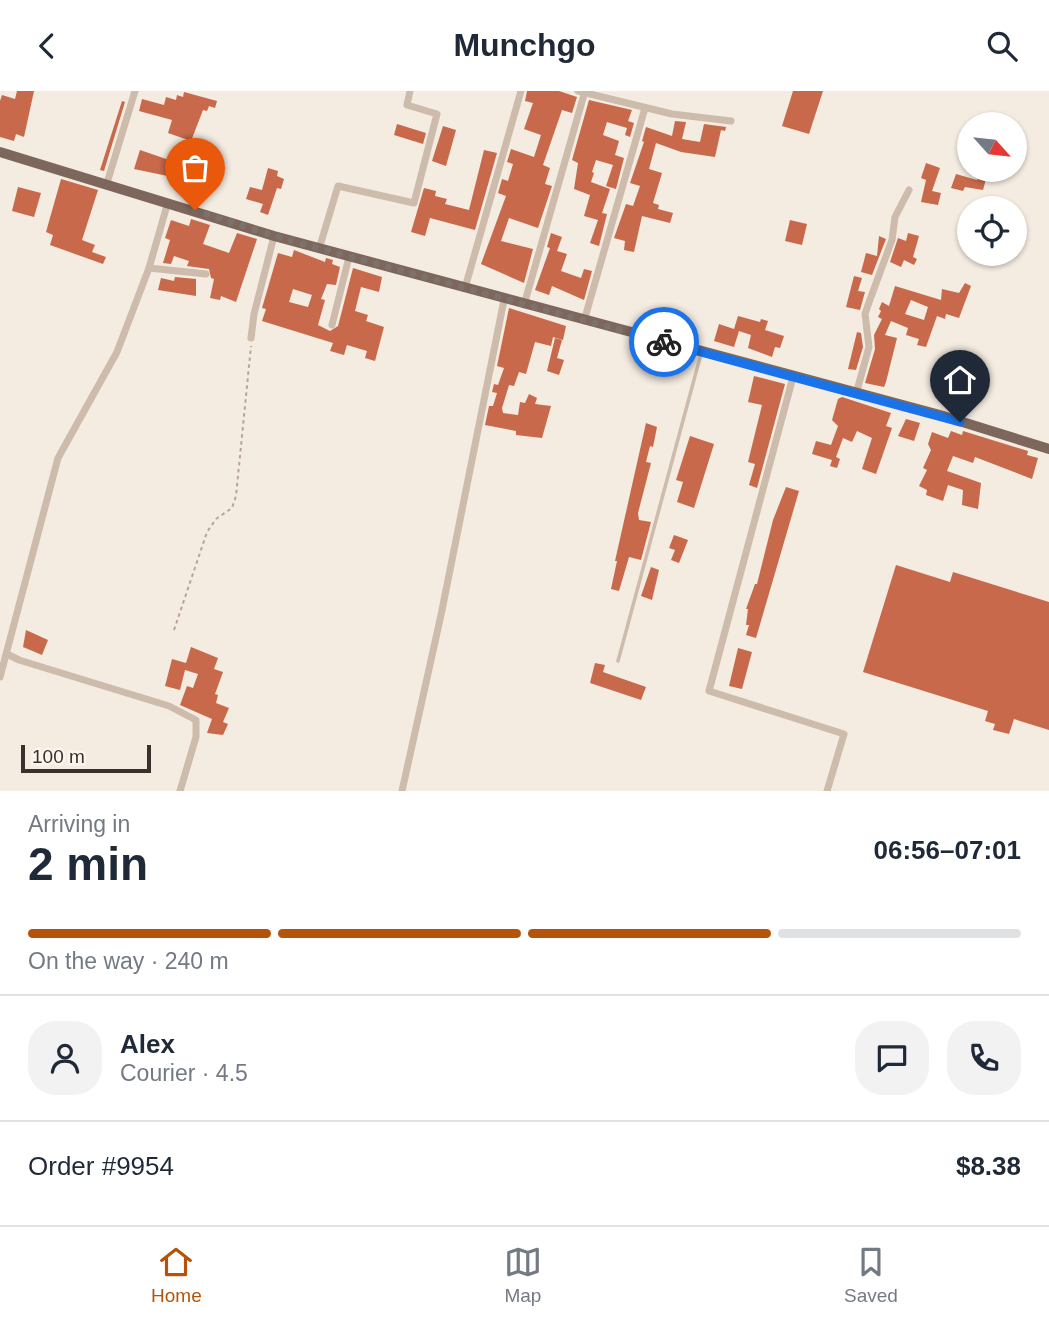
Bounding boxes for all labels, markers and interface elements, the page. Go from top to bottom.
icon: back [28,27,66,65]
text: Munchgo [453,27,596,63]
icon: search [983,27,1021,65]
north arrow [957,112,1027,182]
map controls [957,112,1027,266]
pin [165,138,225,210]
icon: bag [176,149,214,187]
button: locate [957,196,1027,266]
courier [629,307,699,377]
icon: bike [645,323,683,361]
pin [930,350,990,422]
icon: home [941,361,979,399]
scale bar [21,742,150,774]
text: 100 m [32,746,85,767]
text: Arriving in [28,811,130,837]
text: 06:56–07:01 [874,835,1021,865]
text: 2 min [28,838,148,890]
text: On the way · 240 m [28,948,229,974]
button: person [28,1021,102,1095]
button: chat [855,1021,929,1095]
button: phone [947,1021,1021,1095]
text: Alex [120,1029,175,1059]
text: Courier · 4.5 [120,1060,248,1086]
text: Order #9954 [28,1151,174,1181]
text: $8.38 [956,1151,1021,1181]
tab: Home [151,1243,202,1307]
tab: Map [504,1243,542,1307]
tab: Saved [844,1243,898,1307]

